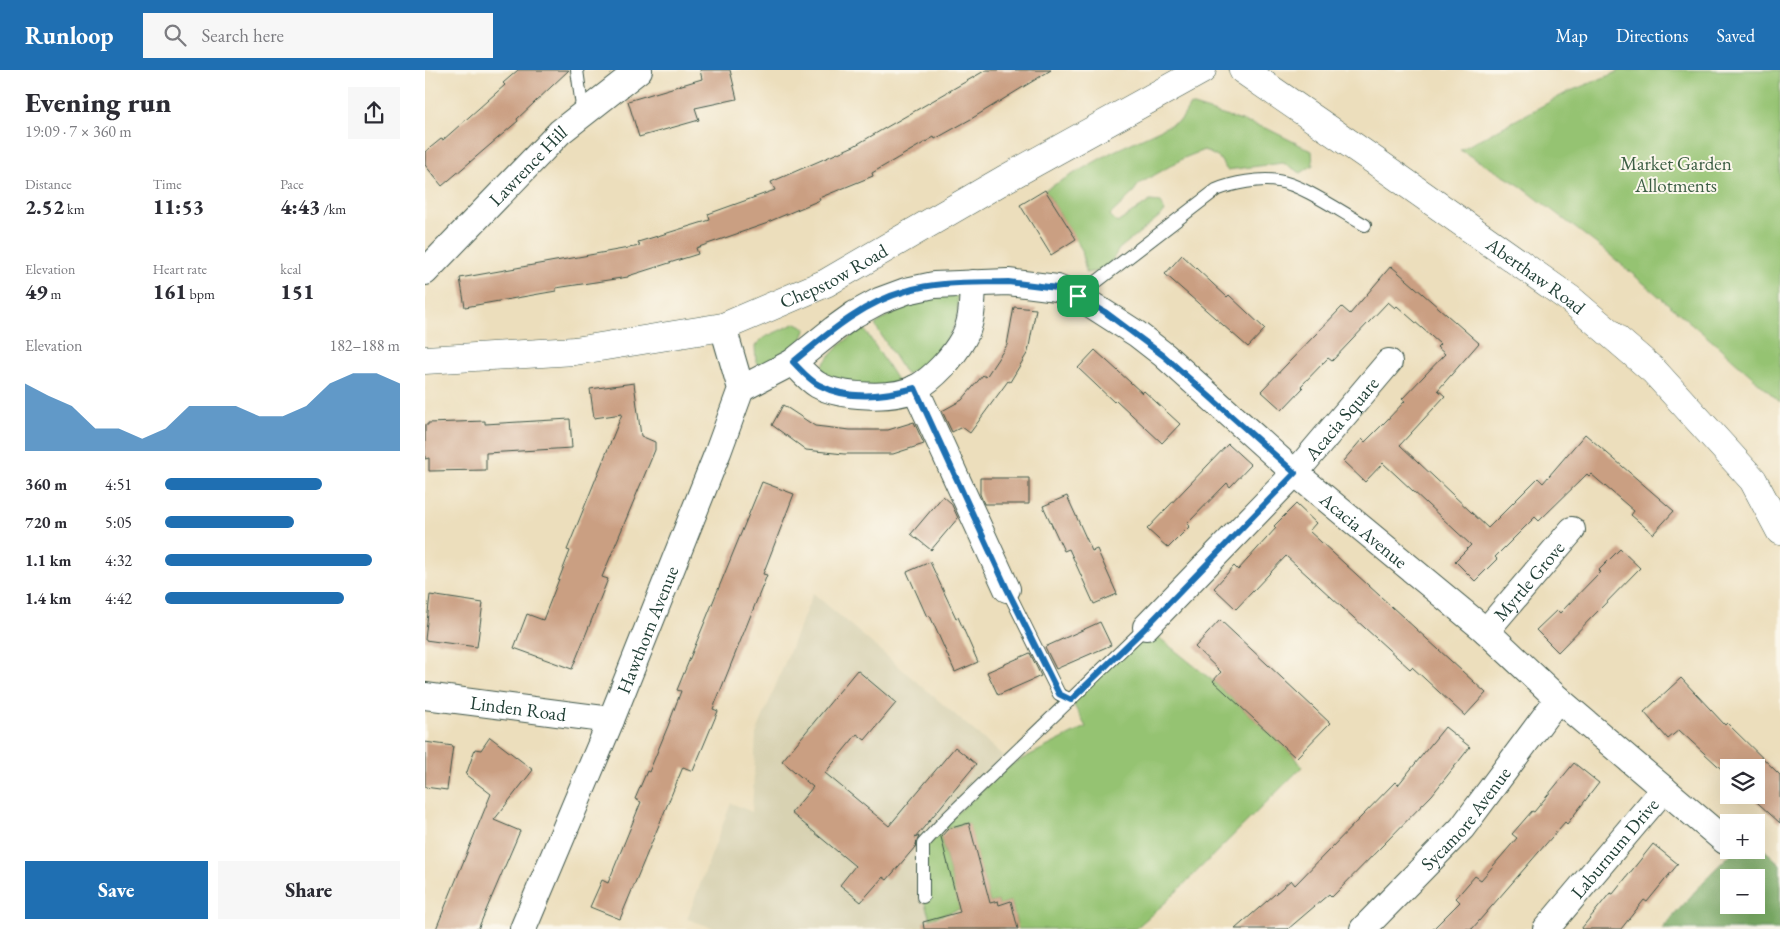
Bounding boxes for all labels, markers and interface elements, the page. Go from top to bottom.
search box [143,13,493,58]
text: Runloop [25,20,113,51]
icon: search [161,21,189,49]
text: Search here [201,23,284,48]
text: Map [1556,24,1588,47]
text: Directions [1616,24,1688,47]
text: Saved [1716,24,1755,47]
text: Evening run [25,84,171,120]
button: share [348,87,400,139]
street label: Lawrence Hill [483,119,572,211]
text: 19:09 · 7 × 360 m [25,121,132,142]
park label: Market Garden Allotments [1620,151,1732,198]
text: Distance [25,175,72,193]
text: Time [153,175,182,193]
text: Pace [280,175,304,193]
text: 2.52 [25,193,64,220]
text: 11:53 [153,193,204,220]
text: 4:43 [280,193,320,220]
text: km [64,200,85,218]
text: /km [320,200,346,218]
street label: Aberthaw Road [1481,231,1591,320]
street label: Chepstow Road [776,237,892,314]
text: Elevation [25,260,75,278]
text: Heart rate [153,260,207,278]
text: kcal [280,260,301,278]
pin [1057,275,1099,317]
text: 49 [25,278,48,305]
text: 161 [153,278,187,305]
text: 151 [280,278,314,305]
icon: arrive [1064,282,1092,310]
text: m [48,285,61,303]
text: bpm [187,285,215,303]
text: Elevation [25,335,83,356]
text: 182–188 m [329,335,400,356]
street label: Acacia Square [1298,371,1384,466]
text: 360 m [25,474,67,495]
text: 4:51 [105,474,132,495]
street label: Acacia Avenue [1314,486,1413,574]
text: 720 m [25,512,67,533]
text: 5:05 [105,512,132,533]
street label: Myrtle Grove [1488,536,1570,626]
text: 1.1 km [25,550,71,571]
text: 4:32 [105,550,132,571]
street label: Hawthorn Avenue [610,562,684,697]
text: 1.4 km [25,588,71,609]
text: 4:42 [105,588,132,609]
street label: Linden Road [469,689,568,727]
map controls [1720,759,1765,914]
button: layers [1720,759,1765,804]
street label: Sycamore Avenue [1415,761,1516,876]
street label: Laburnum Drive [1565,792,1664,903]
button: + [1720,814,1765,859]
button: Save [25,861,208,919]
button: Share [218,861,400,919]
button: − [1720,869,1765,914]

